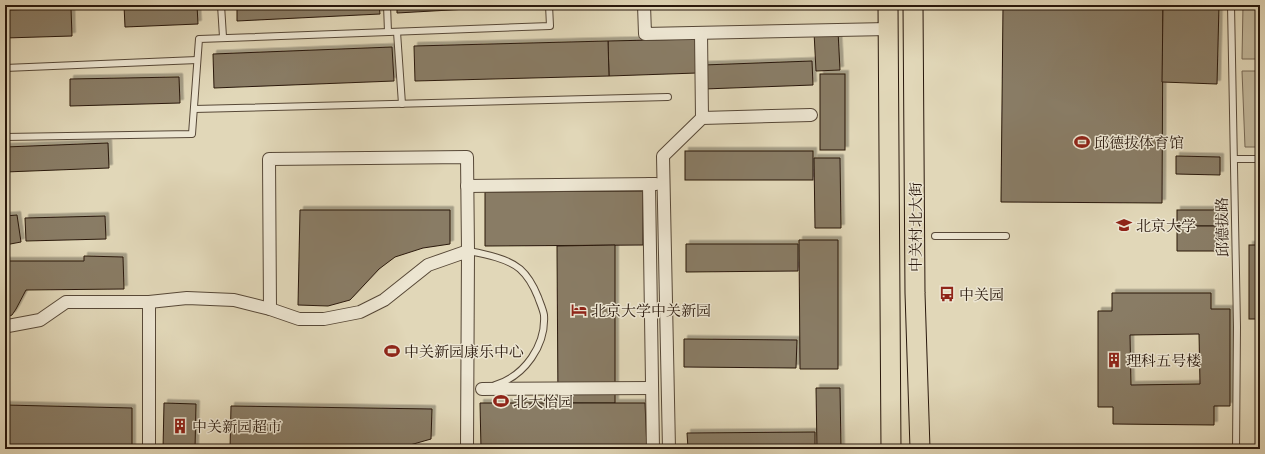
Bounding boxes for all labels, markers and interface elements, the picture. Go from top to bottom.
place label: 邱德拔体育馆 [1094,132,1184,153]
sports icon: 邱德拔体育馆 [1073,133,1091,151]
street label: 中关村北大街 [905,182,926,272]
street label: 邱德拔路 [1211,197,1233,257]
place label: 北京大学 [1136,215,1196,236]
school or university icon: 北京大学 [1115,216,1133,234]
place label: 中关园 [959,284,1004,305]
bus stop icon: 中关园 [938,285,956,303]
place label: 北京大学中关新园 [591,300,711,321]
hotel icon: 北京大学中关新园 [570,301,588,319]
place label: 中关新园康乐中心 [404,341,524,362]
sports icon: 中关新园康乐中心 [383,342,401,360]
place label: 理科五号楼 [1126,350,1201,371]
building icon: 理科五号楼 [1105,351,1123,369]
place label: 北大怡园 [513,391,573,412]
sports icon: 北大怡园 [492,392,510,410]
place label: 中关新园超市 [192,416,282,437]
building icon: 中关新园超市 [171,417,189,435]

